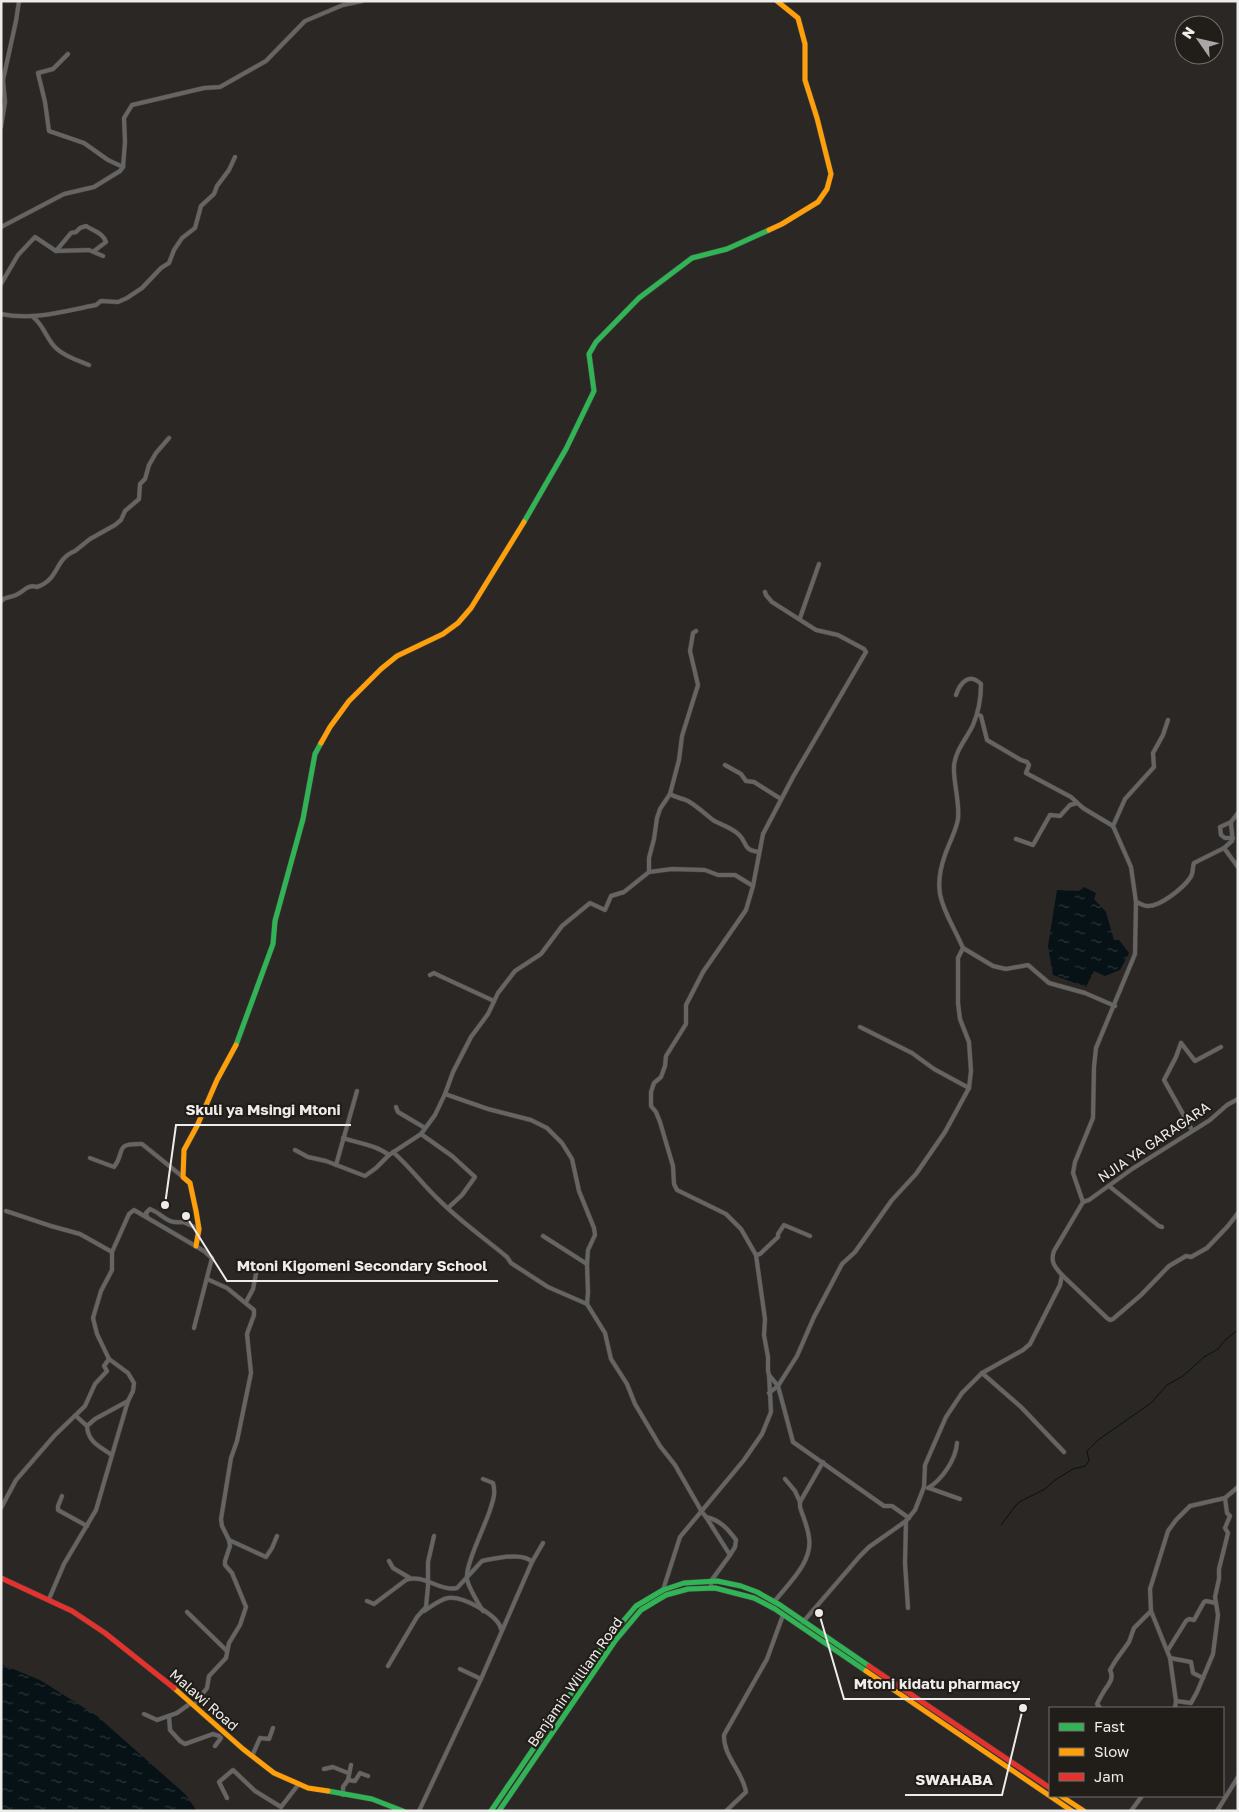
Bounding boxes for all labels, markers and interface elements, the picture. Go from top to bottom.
north arrow [1174,15,1224,65]
text: N [1178,23,1198,42]
callout: Skuli ya Msingi Mtoni [176,1095,351,1125]
street label: NJIA YA GARAGARA [1094,1097,1214,1185]
text: Skuli ya Msingi Mtoni [185,1100,341,1118]
callout: Mtoni Kigomeni Secondary School [227,1251,498,1281]
text: Mtoni Kigomeni Secondary School [237,1256,487,1274]
street label: Benjamin William Road [523,1614,626,1750]
street label: Malawi Road [167,1665,242,1734]
callout: Mtoni kidatu pharmacy [844,1669,1030,1699]
text: Mtoni kidatu pharmacy [854,1674,1020,1692]
legend [1049,1707,1224,1797]
text: Fast [1094,1717,1125,1735]
text: Slow [1094,1742,1129,1760]
callout: SWAHABA [905,1765,1002,1795]
text: Jam [1094,1767,1124,1785]
text: SWAHABA [915,1770,993,1788]

